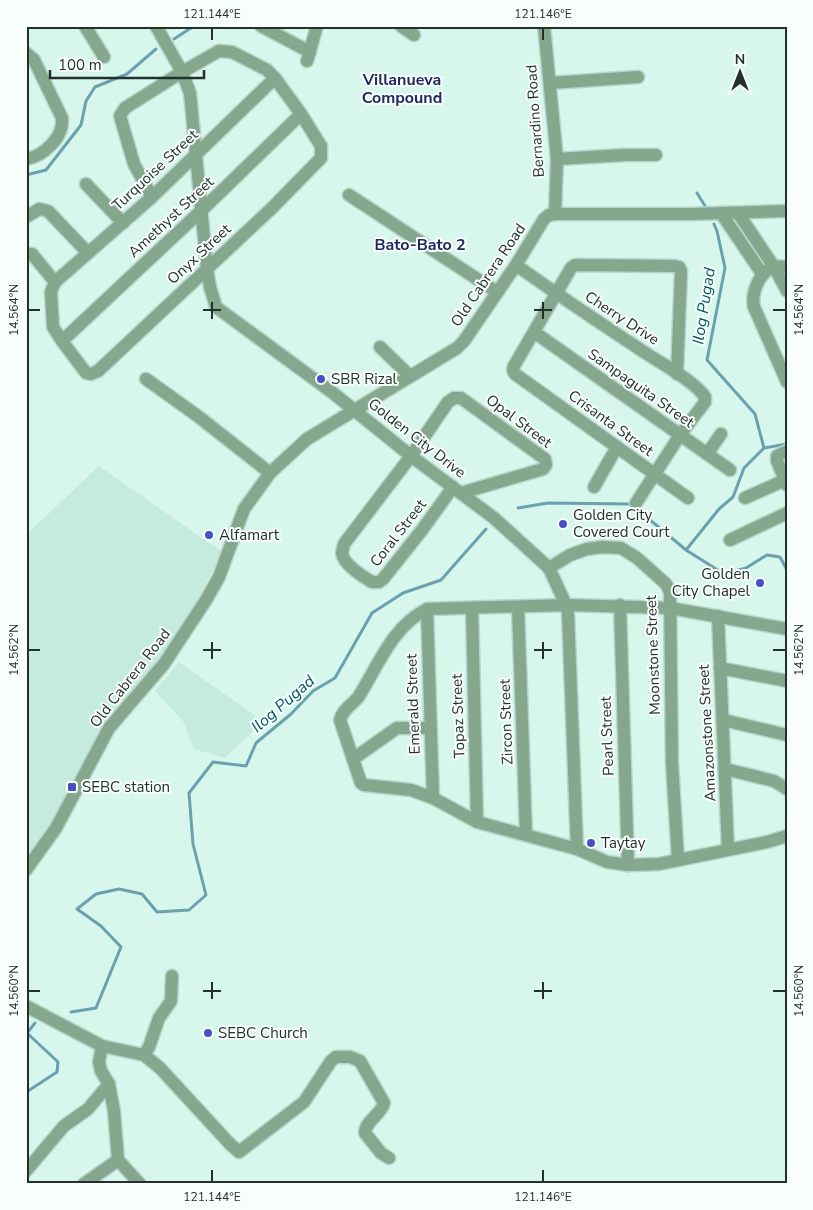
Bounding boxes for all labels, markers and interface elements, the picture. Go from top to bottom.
text: 121.144°E [183,6,241,22]
text: 121.146°E [514,6,572,22]
scale bar [50,48,204,80]
north arrow [716,48,766,98]
text: N [735,50,745,69]
text: 100 m [58,55,102,75]
street label: Bernardino Road [521,64,549,178]
district label: Villanueva Compound [362,69,442,109]
street label: Turquoise Street [108,124,203,215]
street label: Amethyst Street [124,172,219,262]
street label: Onyx Street [163,219,236,289]
street label: Old Cabrera Road [446,220,530,330]
district label: Bato-Bato 2 [374,234,466,256]
water label: Ilog Pugad [687,265,721,346]
text: 14.564°N [6,284,22,336]
text: 14.564°N [791,284,807,336]
street label: Cherry Drive [581,286,663,350]
street label: Sampaguita Street [584,344,699,433]
place label: SBR Rizal [331,369,398,389]
marker: SBR Rizal [315,373,327,385]
street label: Crisanta Street [564,385,658,461]
street label: Opal Street [482,390,557,453]
street label: Golden City Drive [364,394,470,482]
street label: Coral Street [365,495,431,571]
place label: Golden City Covered Court [573,505,670,542]
marker: Golden City Covered Court [557,518,569,530]
place label: Alfamart [219,525,280,545]
marker: Alfamart [203,529,215,541]
place label: Golden City Chapel [672,564,751,601]
marker: Golden City Chapel [754,577,766,589]
street label: Moonstone Street [641,594,665,715]
text: 14.562°N [6,624,22,676]
street label: Old Cabrera Road [85,624,175,732]
text: 14.562°N [791,624,807,676]
street label: Emerald Street [401,653,425,755]
street label: Amazonstone Street [693,663,721,802]
water label: Ilog Pugad [247,670,320,738]
street label: Topaz Street [447,673,469,759]
street label: Zircon Street [494,678,517,765]
street label: Pearl Street [596,695,618,776]
place label: SEBC station [82,777,170,797]
marker: SEBC station [66,781,78,793]
place label: Taytay [601,833,646,853]
marker: Taytay [585,837,597,849]
text: 14.560°N [6,965,22,1017]
text: 14.560°N [791,965,807,1017]
place label: SEBC Church [218,1023,308,1043]
marker: SEBC Church [202,1027,214,1039]
text: 121.144°E [183,1189,241,1205]
text: 121.146°E [514,1189,572,1205]

